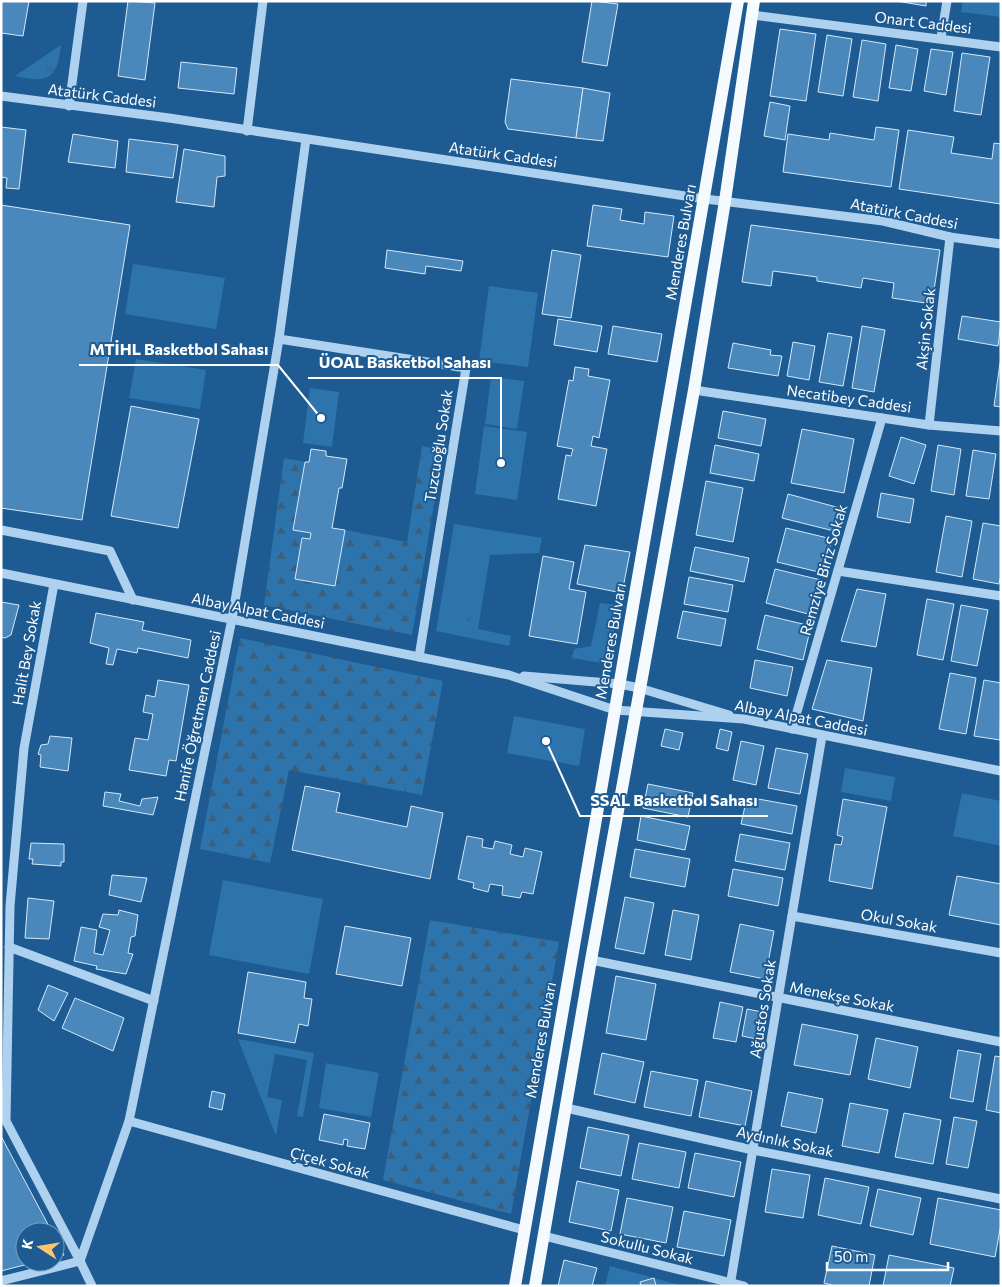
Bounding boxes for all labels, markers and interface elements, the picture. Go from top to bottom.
street label: Onart Caddesi [874,7,973,37]
street label: Atatürk Caddesi [47,79,157,111]
street label: Atatürk Caddesi [448,137,559,171]
street label: Menderes Bulvarı [661,182,699,301]
street label: Atatürk Caddesi [849,194,960,232]
street label: Akşin Sokak [912,287,938,371]
callout: MTİHL Basketbol Sahası [79,334,278,365]
text: MTİHL Basketbol Sahası [90,339,268,358]
callout: ÜOAL Basketbol Sahası [308,347,501,378]
text: ÜOAL Basketbol Sahası [319,352,491,371]
street label: Necatibey Caddesi [786,380,913,416]
street label: Tuzcuoğlu Sokak [420,388,456,504]
street label: Remziye Biriz Sokak [796,502,850,637]
street label: Menderes Bulvarı [591,581,629,700]
street label: Albay Alpat Caddesi [190,588,326,632]
street label: Halit Bey Sokak [8,599,44,706]
street label: Hanife Öğretmen Caddesi [170,629,224,803]
street label: Albay Alpat Caddesi [733,695,869,739]
callout: SSAL Basketbol Sahası [580,785,768,816]
text: SSAL Basketbol Sahası [590,790,758,809]
street label: Okul Sokak [860,904,939,936]
street label: Ağustos Sokak [745,958,779,1059]
street label: Menekşe Sokak [788,977,896,1015]
street label: Menderes Bulvarı [521,980,559,1099]
street label: Aydınlık Sokak [735,1122,835,1160]
street label: Çiçek Sokak [288,1143,372,1181]
north arrow [15,1222,65,1272]
street label: Sokullu Sokak [599,1227,696,1267]
text: K [17,1237,36,1251]
scale bar [827,1240,948,1272]
text: 50 m [834,1247,868,1265]

